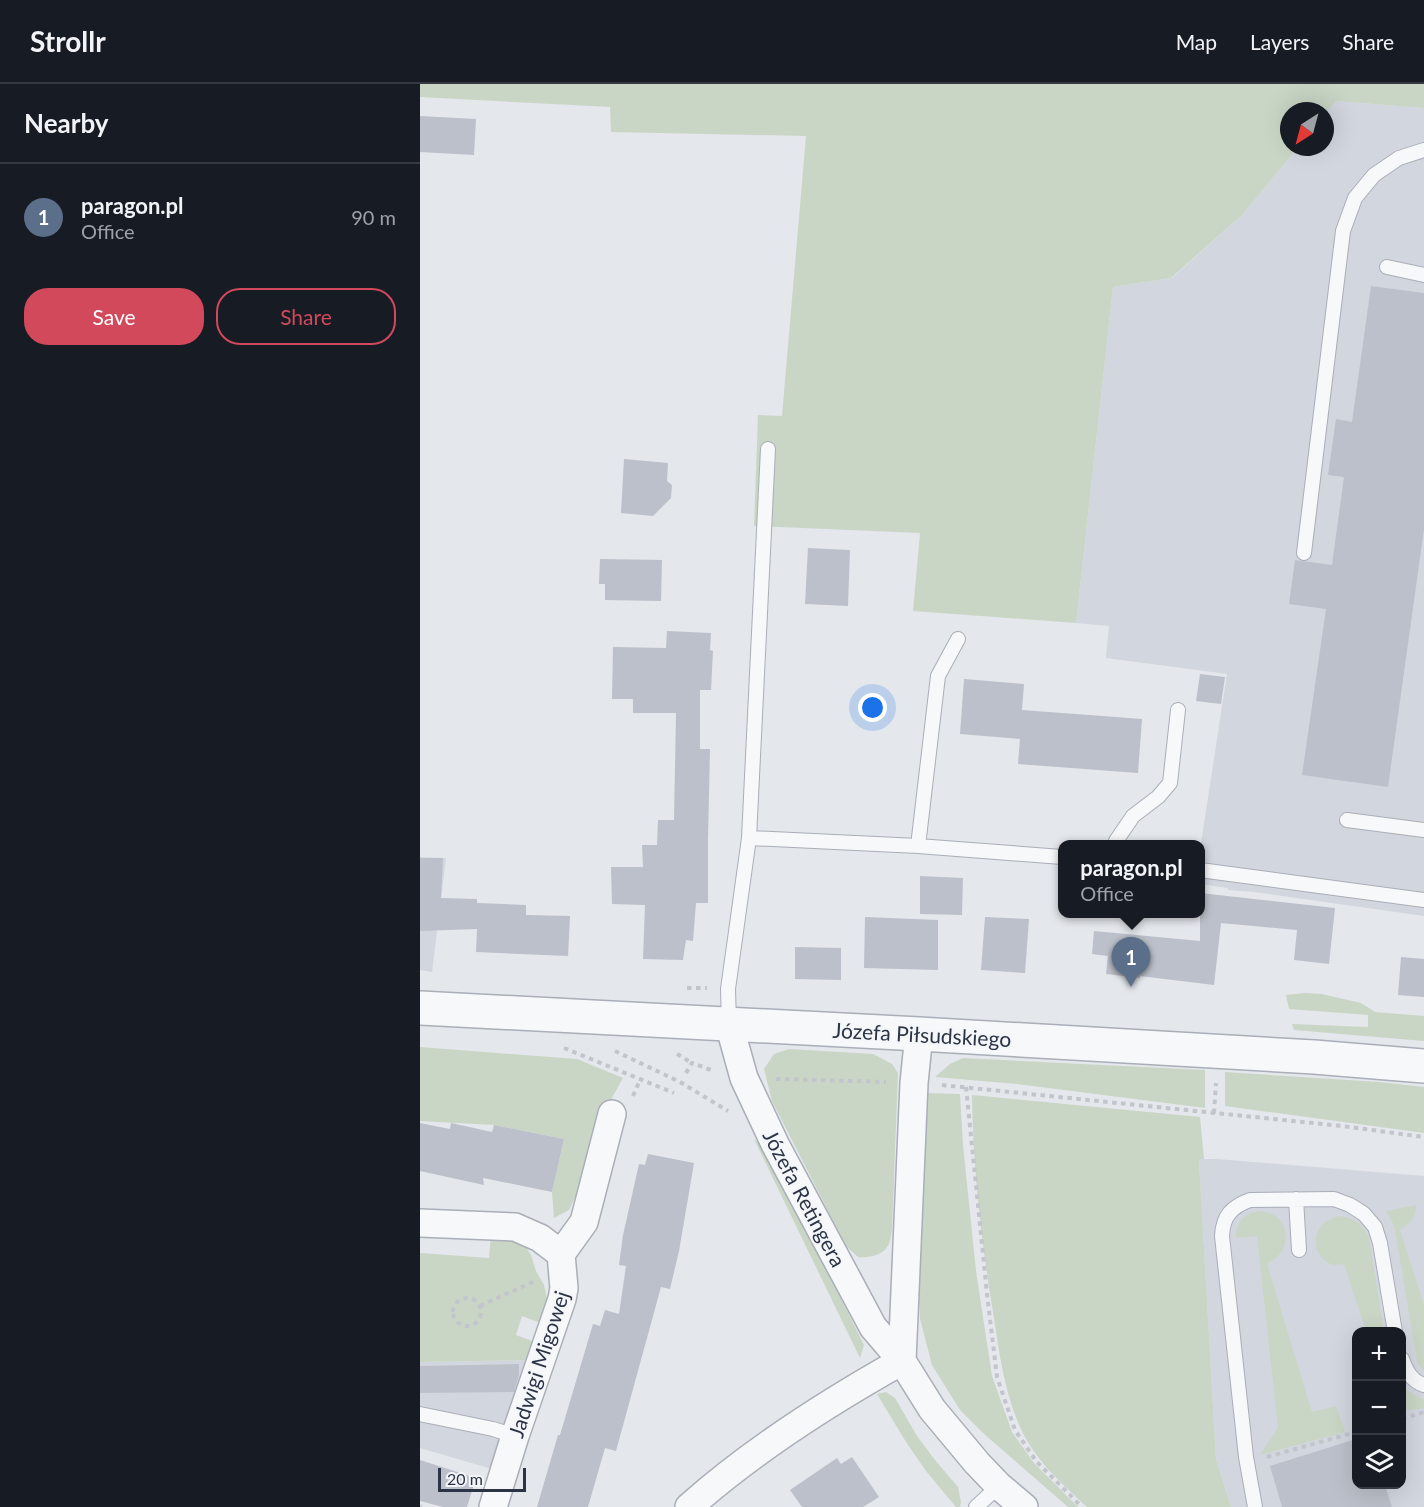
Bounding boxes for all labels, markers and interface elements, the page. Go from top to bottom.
text: Strollr [30,24,106,58]
text: Map [1176,29,1217,54]
text: Layers [1250,29,1309,54]
text: Share [1342,29,1394,54]
north arrow [1280,102,1334,156]
text: Nearby [24,107,109,139]
text: paragon.pl [81,192,184,219]
text: 1 [38,205,49,229]
text: 90 m [351,205,396,229]
text: Office [81,219,135,243]
button: Save [24,288,204,345]
button: Share [216,288,396,345]
your location [858,693,887,722]
popup [1058,840,1205,918]
text: paragon.pl [1080,854,1183,881]
text: Office [1080,881,1134,905]
pin: 1 [1112,938,1150,987]
street label: Józefa Piłsudskiego [832,1017,1012,1051]
street label: Józefa Retingera [758,1125,852,1271]
street label: Jadwigi Migowej [502,1287,574,1441]
map controls [1352,1327,1406,1489]
button: + [1352,1327,1406,1381]
button: − [1352,1381,1406,1435]
button: layers [1352,1435,1406,1489]
scale bar [438,1465,526,1492]
text: 20 m [447,1469,483,1488]

